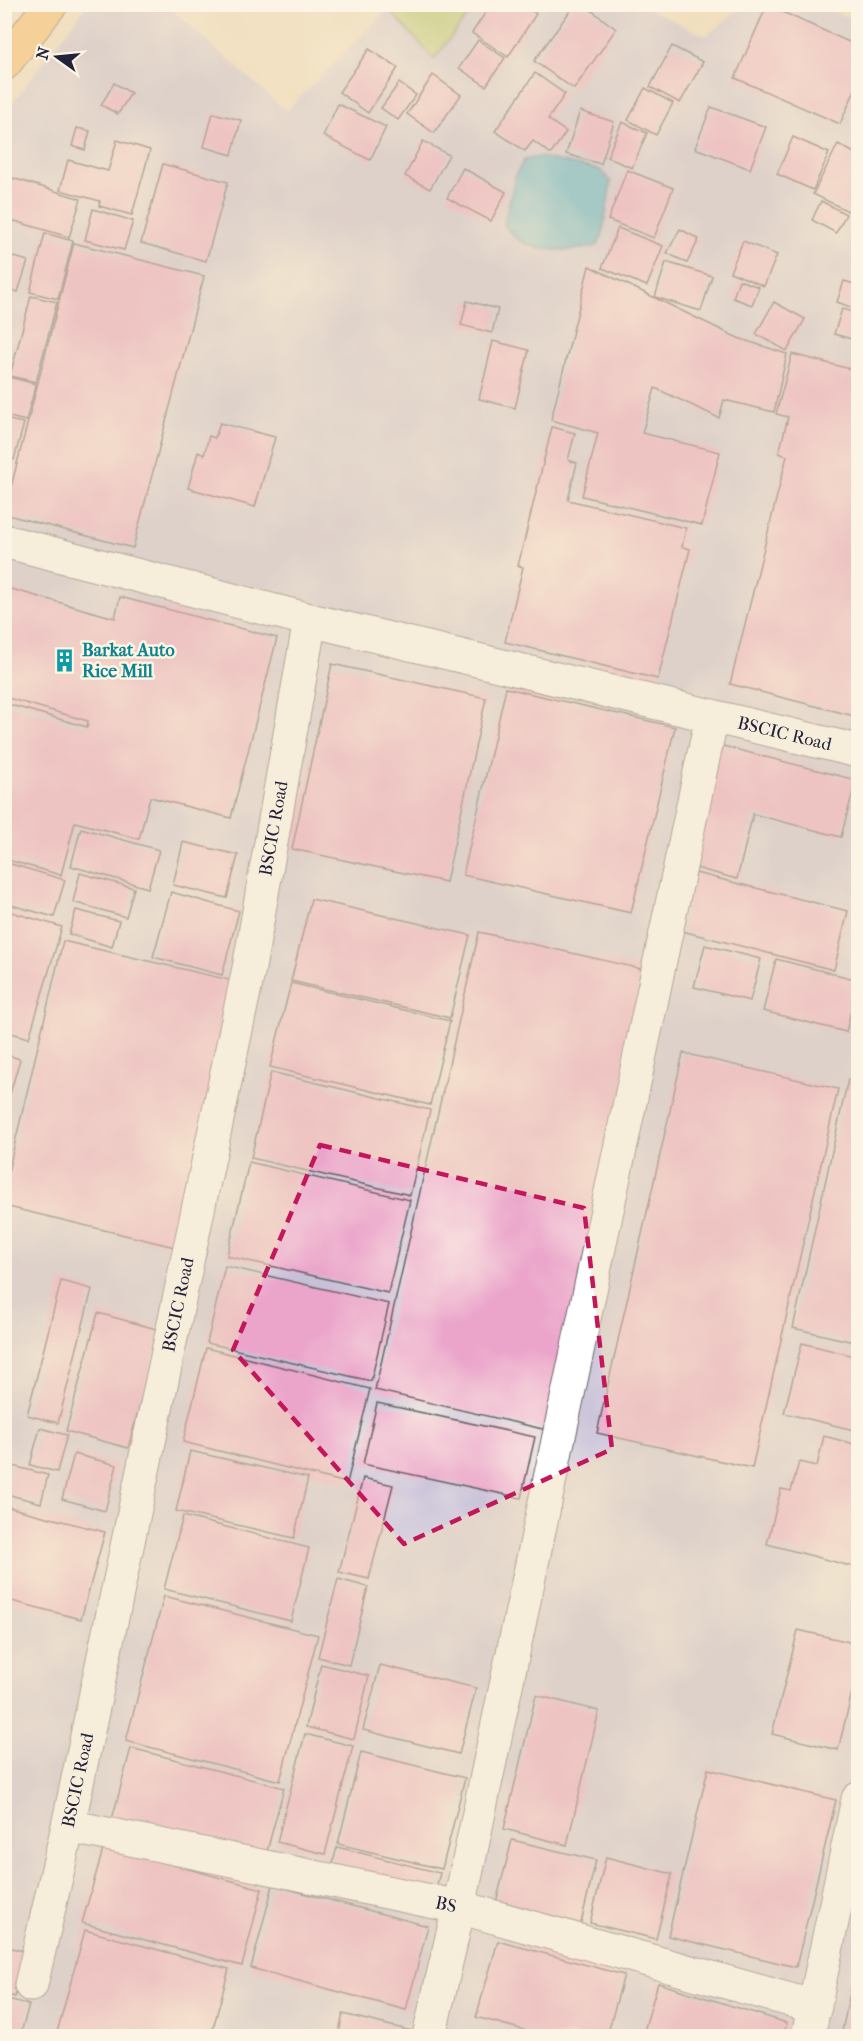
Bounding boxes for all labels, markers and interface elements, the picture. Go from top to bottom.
north arrow [27,27,87,87]
text: N [32,44,54,62]
place label: Barkat Auto Rice Mill [82,640,175,682]
building icon: Barkat Auto Rice Mill [51,647,77,673]
street label: BSCIC Road [735,713,834,755]
street label: BSCIC Road [255,779,293,877]
street label: BSCIC Road [158,1255,199,1354]
street label: BSCIC Road [58,1731,98,1830]
street label: BS [433,1892,458,1917]

